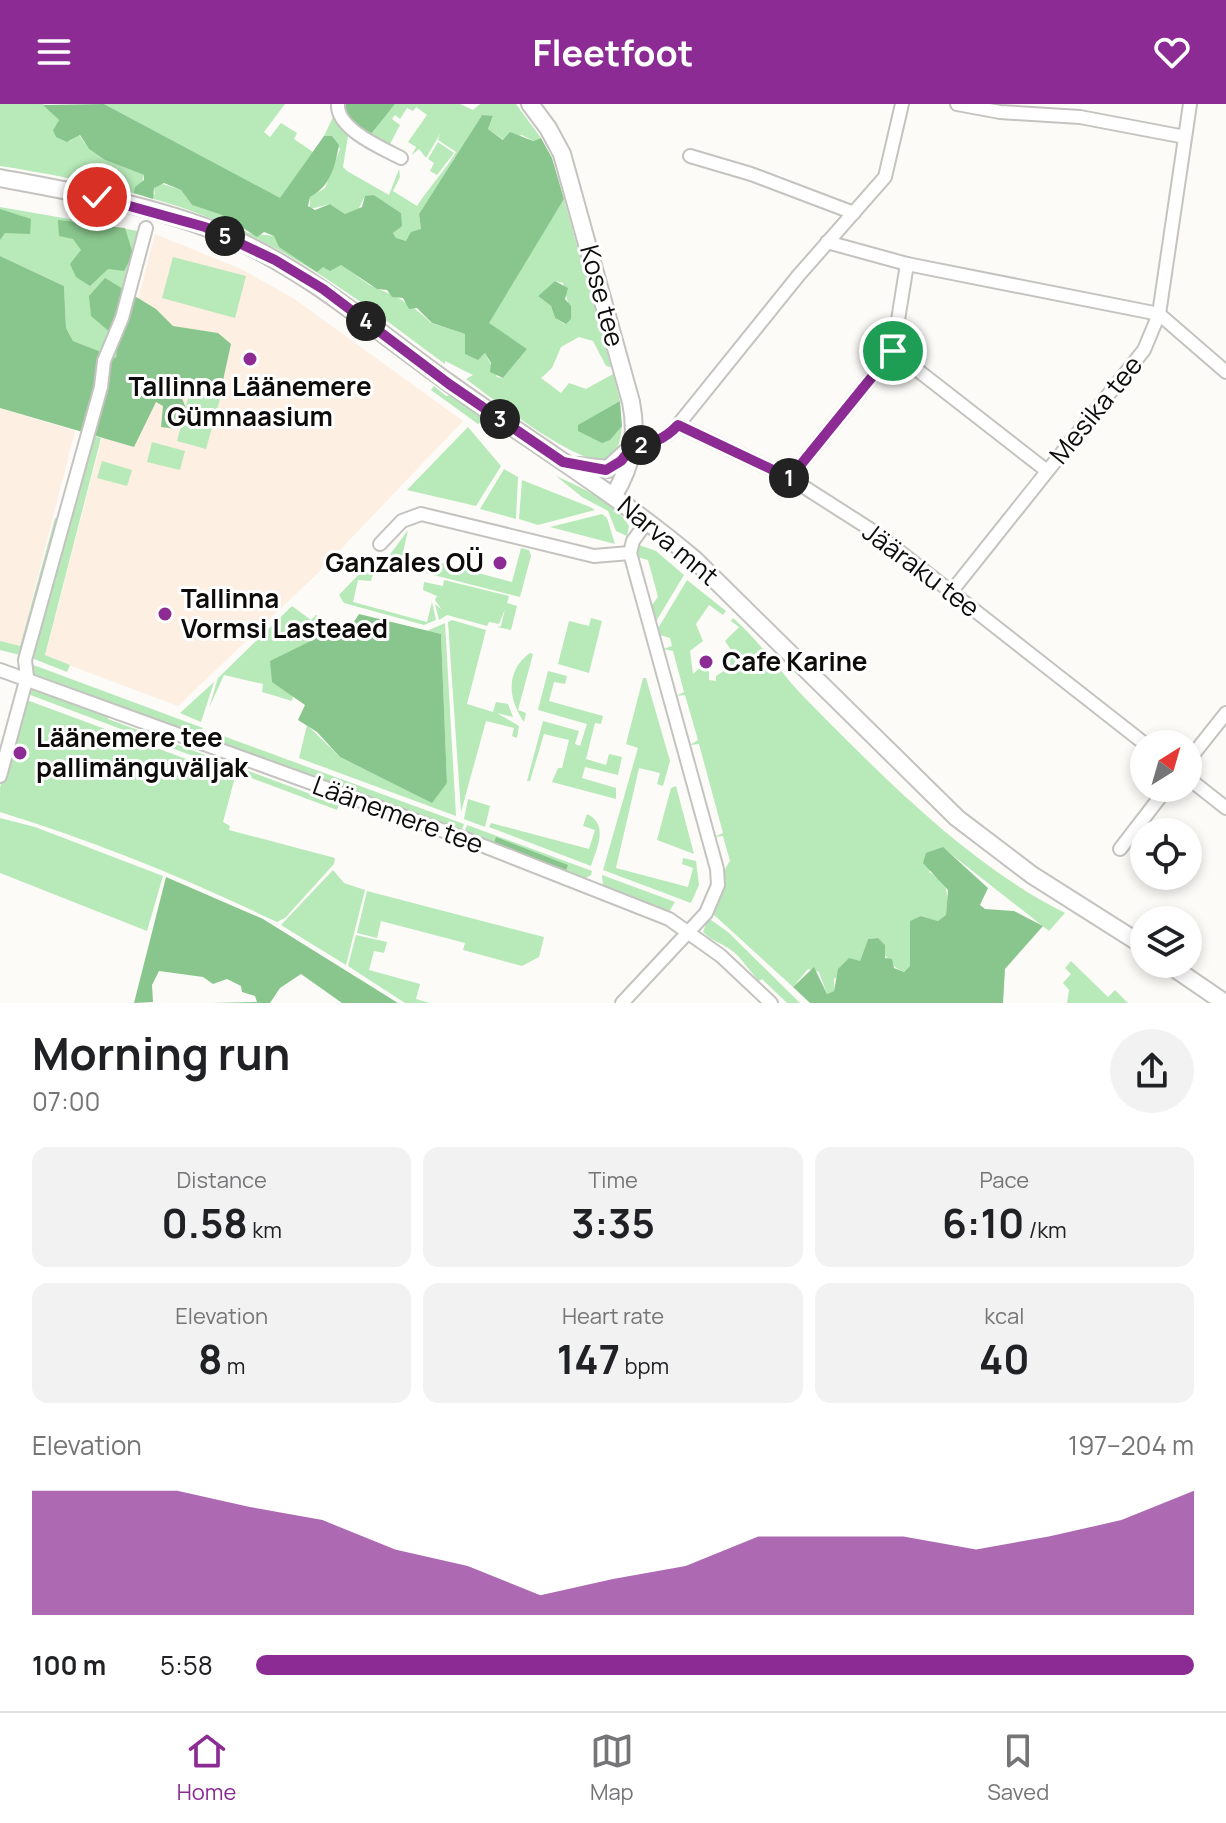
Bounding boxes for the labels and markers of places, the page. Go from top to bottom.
pin [63,163,131,231]
pin: 5 [205,216,245,256]
pin: 4 [346,301,386,341]
pin [859,317,927,385]
marker: Tallinna Läänemere Gümnaasium [241,350,259,368]
place label: Tallinna Läänemere Gümnaasium [128,368,372,434]
pin: 3 [480,399,520,439]
pin: 2 [621,425,661,465]
pin: 1 [769,458,809,498]
place label: Ganzales OÜ [325,544,484,580]
marker: Ganzales OÜ [491,554,509,572]
place label: Tallinna Vormsi Lasteaed [181,580,388,646]
marker: Tallinna Vormsi Lasteaed [156,605,174,623]
place label: Cafe Karine [722,643,868,679]
marker: Cafe Karine [697,653,715,671]
place label: Läänemere tee pallimänguväljak [36,719,249,785]
marker: Läänemere tee pallimänguväljak [11,744,29,762]

